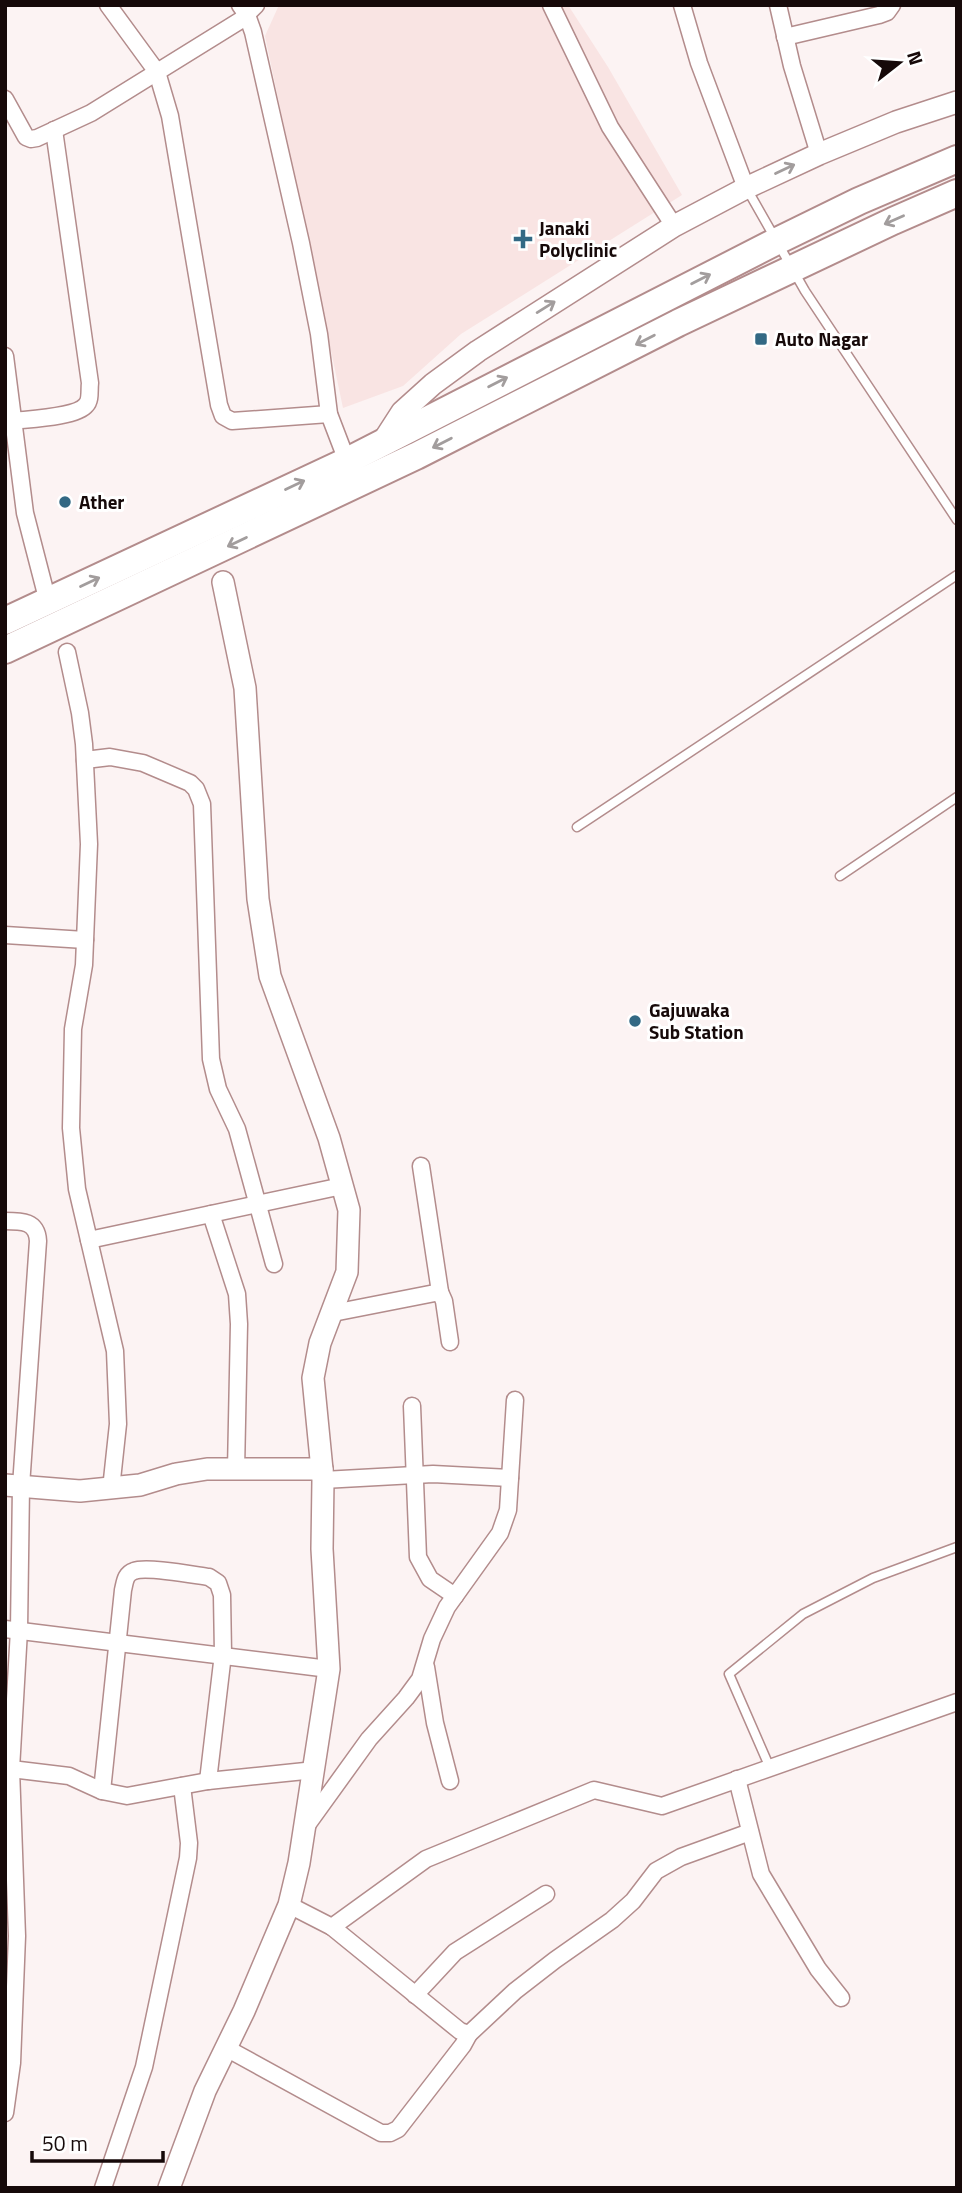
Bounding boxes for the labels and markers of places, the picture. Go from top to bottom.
place label: Janaki Polyclinic [539,213,617,264]
marker: Janaki Polyclinic [513,229,533,249]
place label: Auto Nagar [775,324,868,353]
marker: Auto Nagar [753,331,769,347]
place label: Ather [79,487,124,516]
marker: Ather [57,494,73,510]
place label: Gajuwaka Sub Station [649,995,744,1046]
marker: Gajuwaka Sub Station [627,1013,643,1029]

